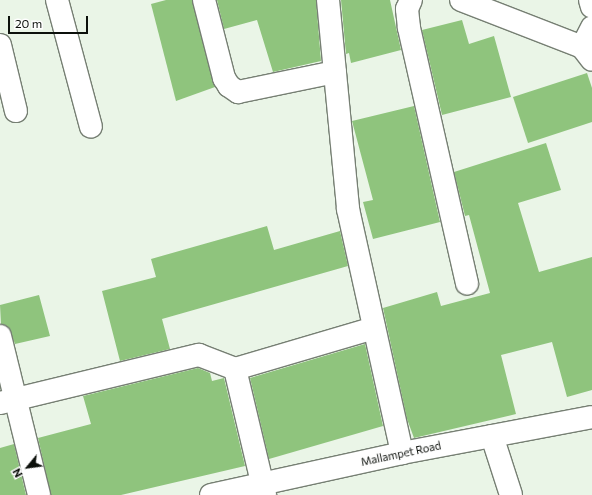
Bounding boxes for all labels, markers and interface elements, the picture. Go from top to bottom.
scale bar [10,8,90,34]
text: 20 m [15,16,42,30]
street label: Mallampet Road [360,439,442,469]
north arrow [8,447,48,487]
text: N [9,466,25,480]

